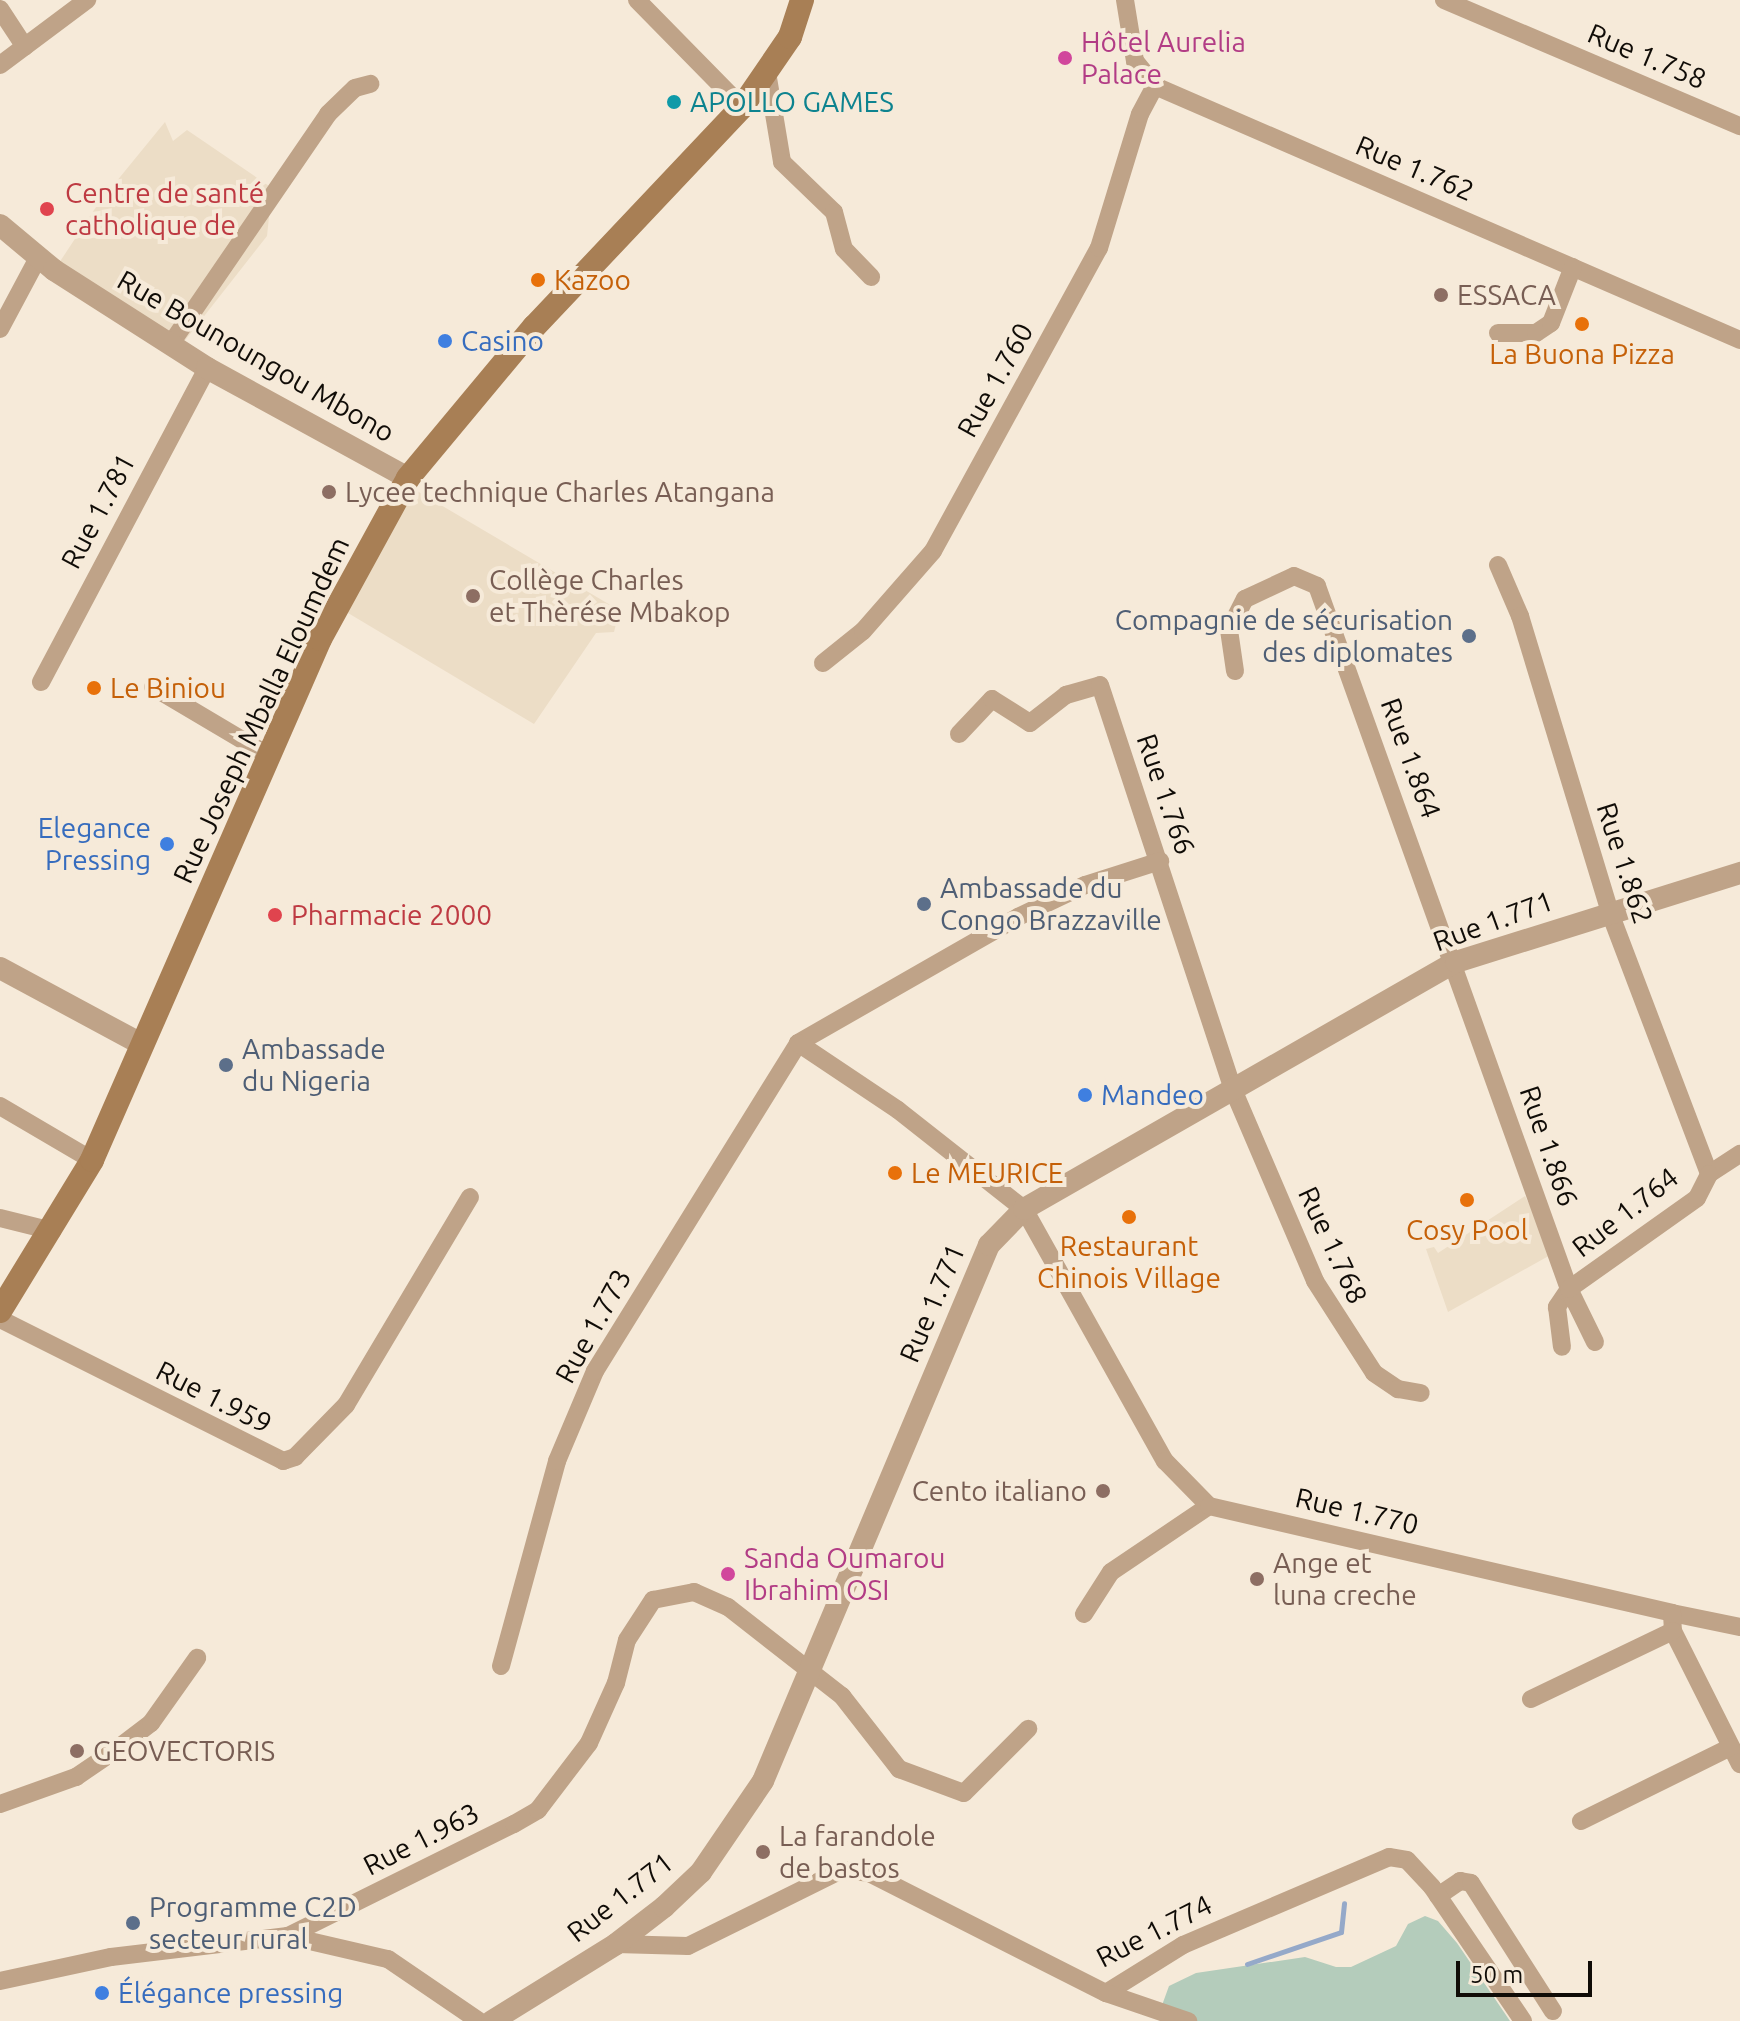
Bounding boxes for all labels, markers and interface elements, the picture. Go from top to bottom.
street label: Rue 1.758 [1583,16,1711,96]
place label: Hôtel Aurelia Palace [1081,25,1246,91]
marker: Hôtel Aurelia Palace [1056,49,1074,67]
place label: APOLLO GAMES [690,85,894,119]
marker: APOLLO GAMES [665,93,683,111]
street label: Rue 1.762 [1351,128,1479,208]
place label: Centre de santé catholique de [65,176,264,242]
marker: Centre de santé catholique de [36,198,58,220]
street label: Rue Bounoungou Mbono [112,263,400,449]
place label: Kazoo [554,263,631,297]
marker: Kazoo [529,271,547,289]
place label: ESSACA [1457,278,1556,312]
marker: ESSACA [1432,286,1450,304]
marker: La Buona Pizza [1573,315,1591,333]
street label: Rue 1.760 [950,317,1040,443]
place label: Casino [461,324,544,358]
marker: Casino [436,332,454,350]
place label: La Buona Pizza [1489,337,1675,371]
street label: Rue 1.781 [54,448,142,574]
place label: Lycee technique Charles Atangana [345,475,775,509]
marker: Lycee technique Charles Atangana [320,483,338,501]
street label: Rue Joseph Mballa Eloumdem [166,532,356,888]
place label: Collège Charles et Thèrése Mbakop [489,563,730,629]
marker: Collège Charles et Thèrése Mbakop [464,587,482,605]
place label: Compagnie de sécurisation des diplomates [1115,603,1453,669]
marker: Compagnie de sécurisation des diplomates [1460,627,1478,645]
place label: Le Biniou [110,671,226,705]
marker: Le Biniou [85,679,103,697]
street label: Rue 1.864 [1374,693,1448,823]
street label: Rue 1.766 [1130,729,1202,859]
street label: Rue 1.862 [1590,798,1660,928]
place label: Elegance Pressing [38,811,151,877]
marker: Elegance Pressing [158,835,176,853]
place label: Ambassade du Congo Brazzaville [940,871,1162,937]
street label: Rue 1.771 [1428,884,1558,958]
marker: Ambassade du Congo Brazzaville [915,895,933,913]
place label: Pharmacie 2000 [291,898,492,932]
marker: Pharmacie 2000 [266,906,284,924]
place label: Ambassade du Nigeria [242,1032,386,1098]
marker: Ambassade du Nigeria [217,1056,235,1074]
place label: Mandeo [1101,1078,1204,1112]
street label: Rue 1.866 [1513,1081,1585,1211]
marker: Mandeo [1076,1086,1094,1104]
place label: Le MEURICE [911,1156,1064,1190]
street label: Rue 1.764 [1565,1160,1685,1264]
marker: Le MEURICE [886,1164,904,1182]
street label: Rue 1.768 [1291,1181,1375,1309]
marker: Cosy Pool [1458,1191,1476,1209]
marker: Restaurant Chinois Village [1120,1208,1138,1226]
place label: Cosy Pool [1406,1213,1528,1247]
place label: Restaurant Chinois Village [1037,1229,1221,1295]
street label: Rue 1.771 [892,1239,972,1367]
street label: Rue 1.773 [548,1263,638,1389]
street label: Rue 1.959 [151,1354,277,1440]
place label: Cento italiano [912,1474,1087,1508]
street label: Rue 1.770 [1292,1481,1422,1541]
marker: Cento italiano [1094,1482,1112,1500]
place label: Sanda Oumarou Ibrahim OSI [744,1541,945,1607]
place label: Ange et luna creche [1273,1546,1417,1612]
marker: Sanda Oumarou Ibrahim OSI [719,1565,737,1583]
marker: Ange et luna creche [1248,1570,1266,1588]
place label: GEOVECTORIS [93,1734,275,1768]
marker: GEOVECTORIS [68,1742,86,1760]
street label: Rue 1.963 [358,1796,484,1882]
place label: La farandole de bastos [779,1819,936,1885]
marker: La farandole de bastos [754,1843,772,1861]
street label: Rue 1.771 [560,1845,680,1949]
street label: Rue 1.774 [1091,1888,1217,1974]
place label: Programme C2D secteur rural [149,1890,357,1956]
marker: Programme C2D secteur rural [124,1914,142,1932]
scale bar [1460,1945,1596,1995]
text: 50 m [1470,1961,1523,1988]
place label: Élégance pressing [118,1976,343,2010]
marker: Élégance pressing [93,1984,111,2002]

